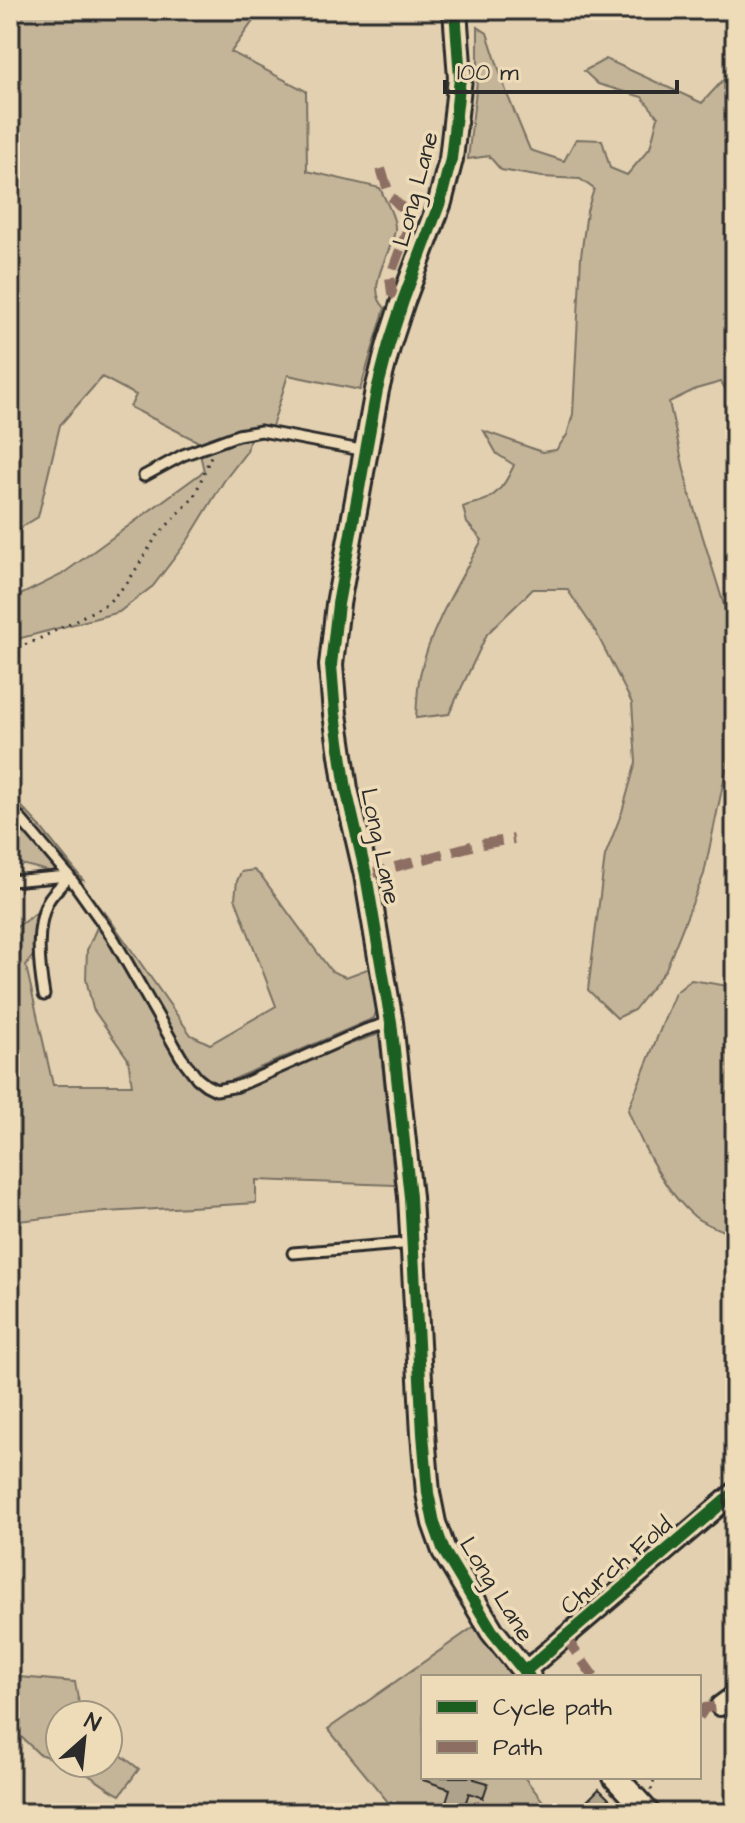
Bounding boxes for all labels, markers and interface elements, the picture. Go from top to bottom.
scale bar [445,44,677,94]
text: 100 m [457,56,519,90]
street label: Long Lane [384,128,449,251]
street label: Long Lane [350,785,409,908]
street label: Church Fold [553,1509,680,1623]
street label: Long Lane [450,1531,542,1649]
legend [421,1675,701,1779]
text: Cycle path [493,1691,612,1726]
north arrow [44,1699,124,1779]
text: N [79,1706,106,1740]
text: Path [493,1731,542,1765]

